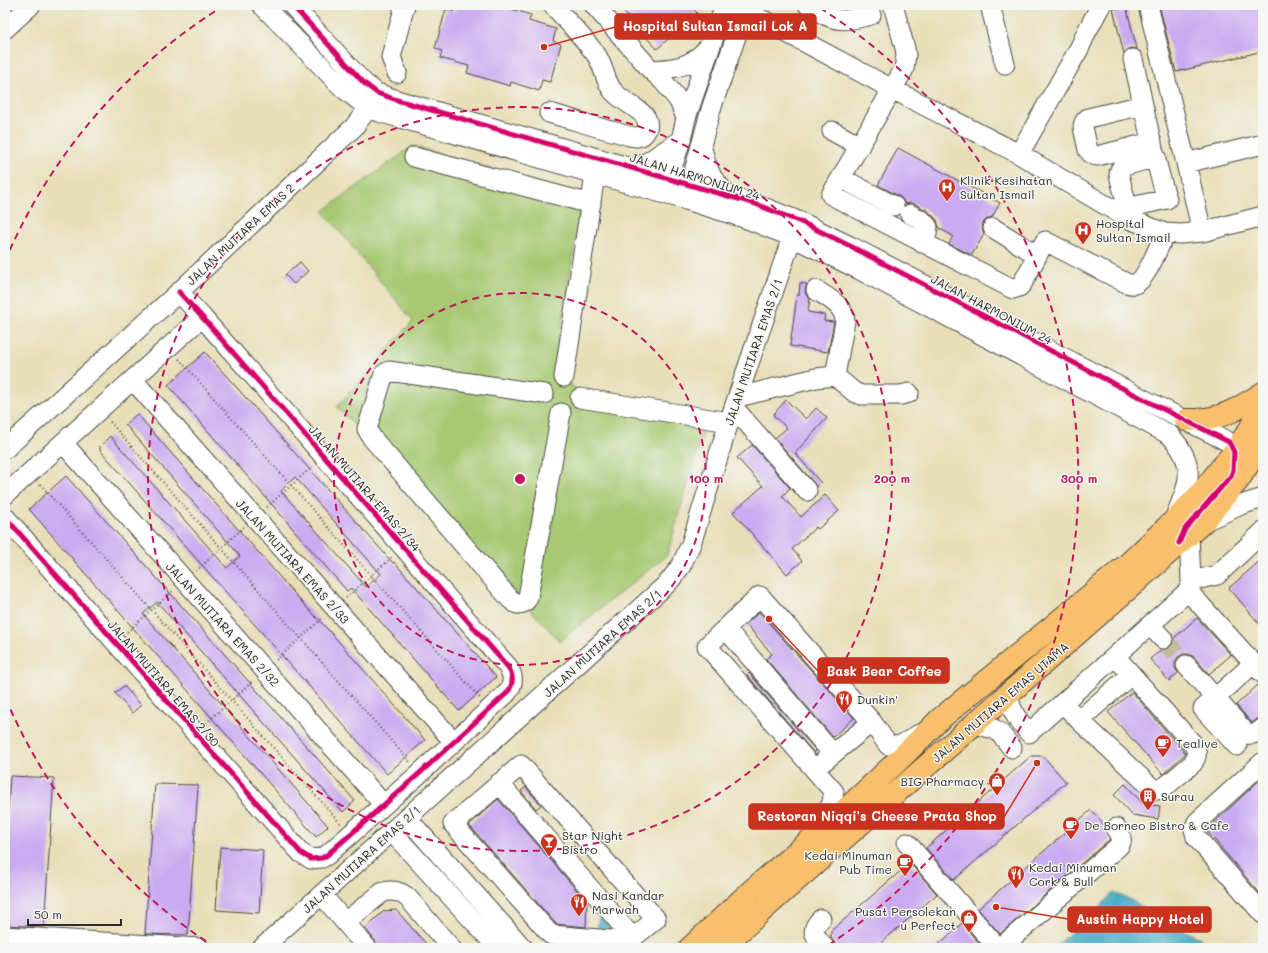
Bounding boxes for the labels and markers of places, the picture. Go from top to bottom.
callout: Hospital Sultan Ismail Lok A [615,14,816,39]
place label: Klinik Kesihatan Sultan Ismail [960,172,1052,202]
hospital icon: Klinik Kesihatan Sultan Ismail [937,177,957,202]
place label: Hospital Sultan Ismail [1096,215,1170,245]
hospital icon: Hospital Sultan Ismail [1073,220,1093,245]
centre of rings [513,472,527,486]
callout: Bask Bear Coffee [818,658,949,683]
restaurant icon: Dunkin' [834,689,854,714]
place label: Dunkin' [857,691,898,707]
cafe icon: Tealive [1153,733,1173,758]
place label: Tealive [1176,735,1218,751]
shop icon: BIG Pharmacy [987,771,1007,796]
place label: BIG Pharmacy [901,773,984,789]
building icon: Surau [1138,786,1158,811]
place label: Surau [1161,788,1194,804]
callout: Restoran Niqqi's Cheese Prata Shop [749,804,1004,829]
cafe icon: De Borneo Bistro & Cafe [1061,815,1081,840]
place label: De Borneo Bistro & Cafe [1084,817,1229,833]
place label: Star Night Bistro [562,827,623,857]
bar icon: Star Night Bistro [539,832,559,857]
place label: Kedai Minuman Pub Time [805,847,892,877]
cafe icon: Kedai Minuman Pub Time [895,852,915,877]
place label: Kedai Minuman Cork & Bull [1029,859,1116,889]
restaurant icon: Kedai Minuman Cork & Bull [1006,864,1026,889]
place label: Nasi Kandar Marwah [592,887,664,917]
restaurant icon: Nasi Kandar Marwah [569,892,589,917]
place label: Pusat Persolekan u Perfect [855,903,956,933]
callout: Austin Happy Hotel [1068,907,1211,932]
shop icon: Pusat Persolekan u Perfect [959,908,979,933]

